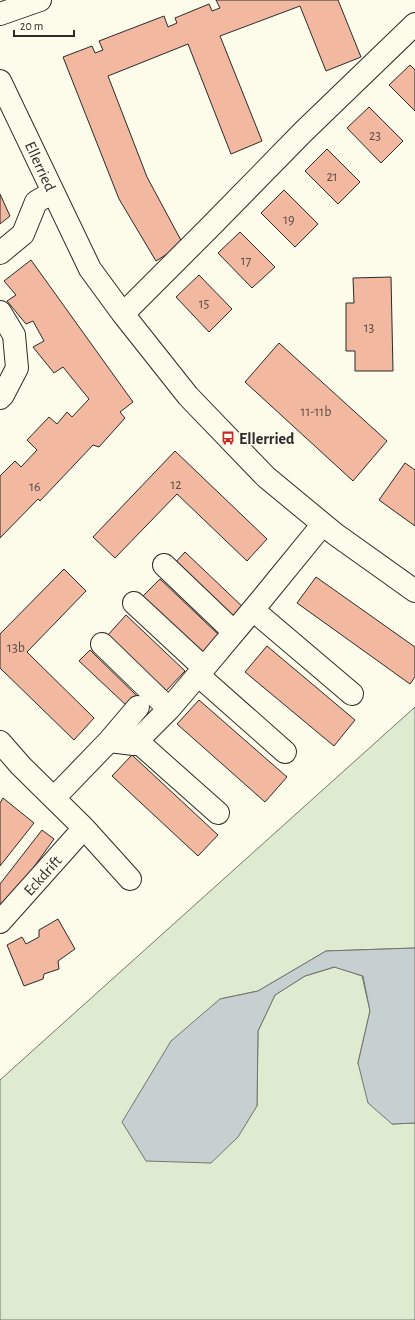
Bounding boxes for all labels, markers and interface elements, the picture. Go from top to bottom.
scale bar [14,12,74,38]
text: 20 m [20,20,43,32]
house number: 23 [369,129,381,143]
street label: Ellerried [22,139,59,194]
house number: 21 [326,170,338,184]
house number: 19 [283,213,295,227]
house number: 17 [241,254,251,268]
house number: 15 [199,297,209,311]
house number: 13 [364,321,375,335]
house number: 11-11b [301,405,331,419]
bus stop icon: Ellerried [220,430,236,446]
place label: Ellerried [239,431,295,447]
house number: 12 [170,478,182,492]
house number: 16 [29,480,41,494]
house number: 13b [7,641,25,655]
street label: Eckdrift [21,853,65,899]

